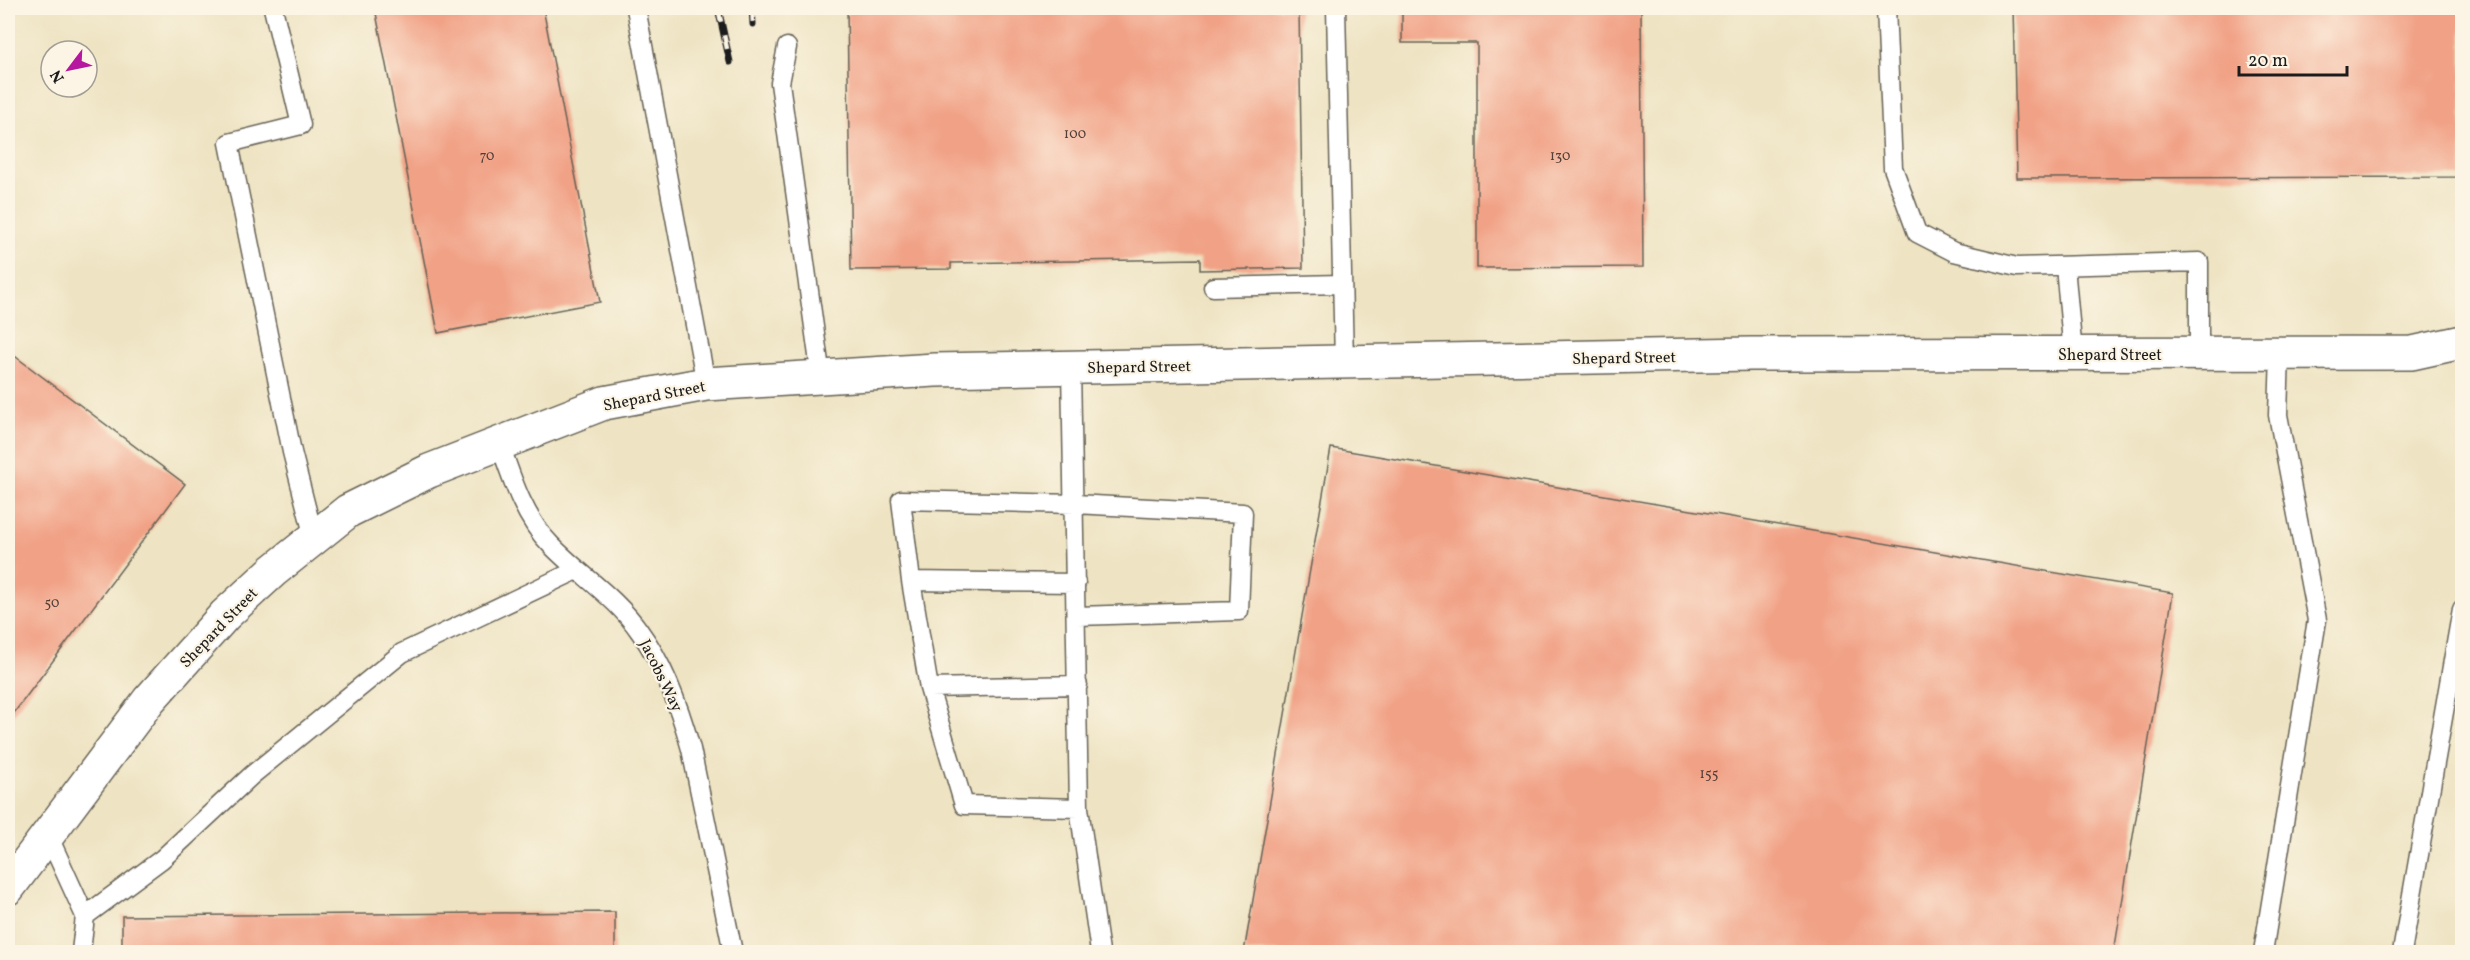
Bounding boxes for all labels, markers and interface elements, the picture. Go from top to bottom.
north arrow [39,39,99,99]
scale bar [2239,39,2347,77]
text: 20 m [2248,49,2288,74]
text: N [45,65,70,87]
house number: 100 [1064,125,1086,144]
house number: 70 [480,147,494,166]
house number: 130 [1550,147,1570,166]
street label: Shepard Street [2058,345,2162,367]
street label: Shepard Street [1572,347,1677,371]
street label: Shepard Street [1087,356,1192,380]
street label: Shepard Street [601,376,708,418]
street label: Shepard Street [175,583,264,673]
house number: 50 [45,594,59,613]
street label: Jacobs Way [633,636,687,716]
house number: 155 [1700,765,1718,784]

